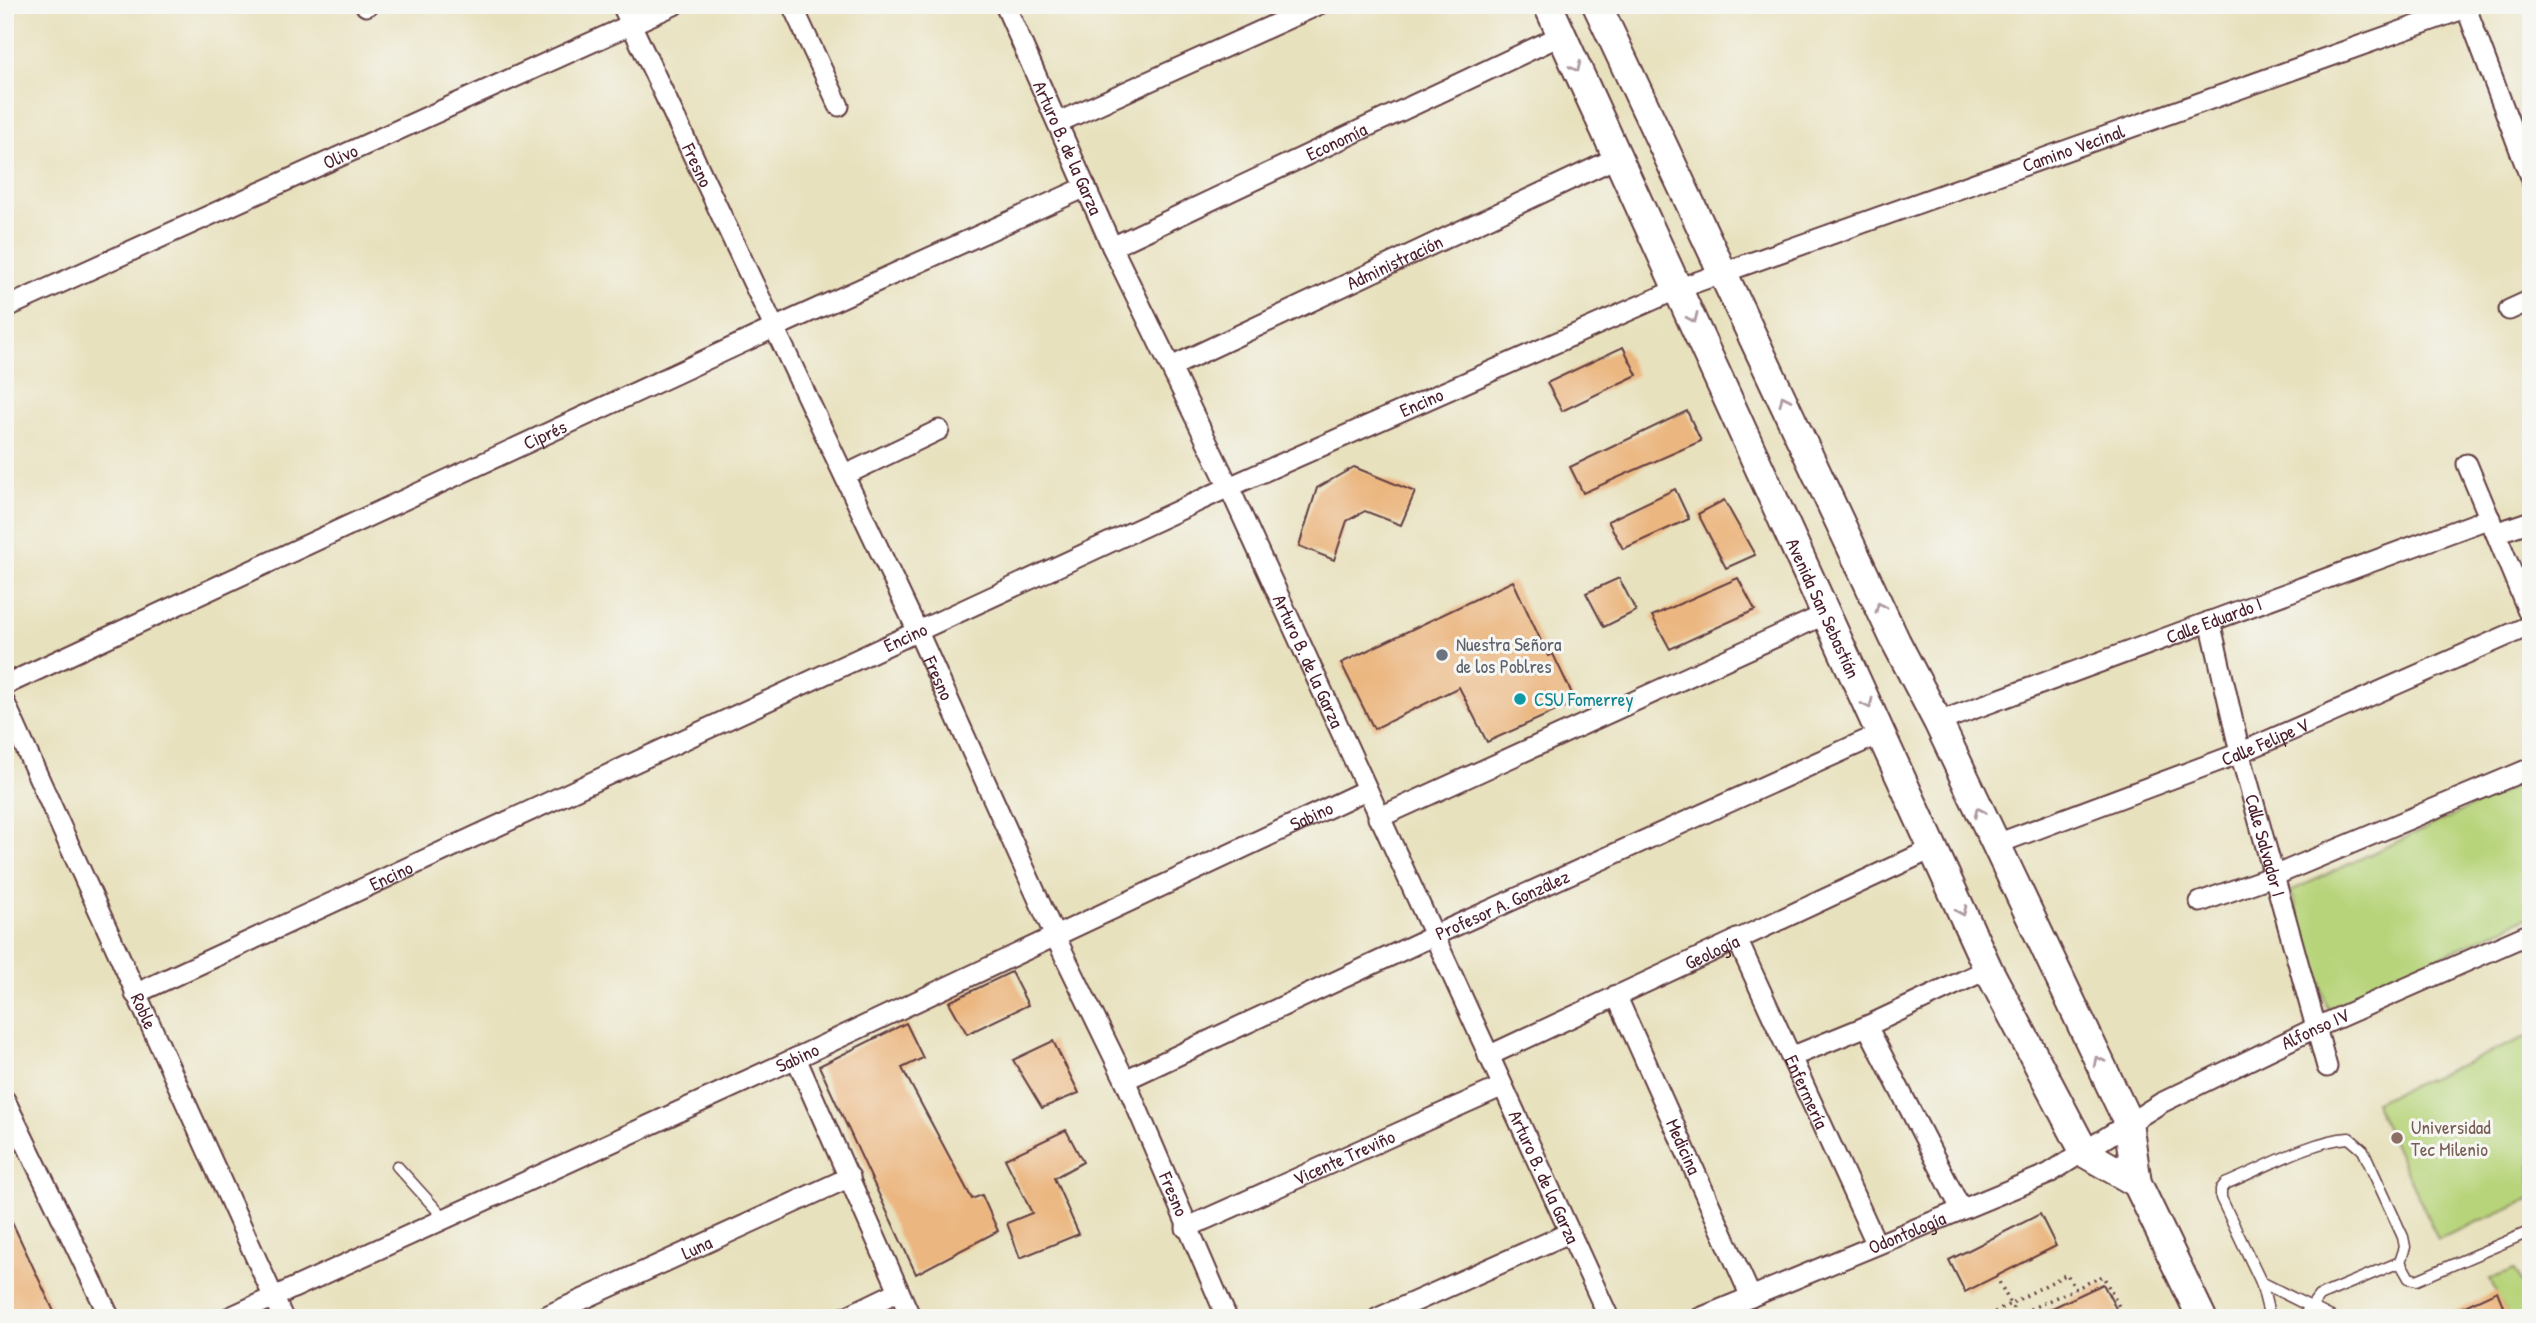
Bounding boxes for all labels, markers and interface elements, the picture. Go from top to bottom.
one-way arrow [1568,60,1582,72]
street label: Arturo B. de la Garza [1027,77,1109,219]
street label: Economía [1302,116,1371,167]
street label: Camino Vecinal [2018,118,2129,178]
street label: Olivo [319,137,362,175]
street label: Fresno [676,138,719,192]
street label: Administración [1342,228,1447,296]
one-way arrow [1685,311,1699,323]
street label: Encino [1396,381,1447,423]
one-way arrow [1778,395,1792,408]
street label: Ciprés [519,413,571,456]
street label: Avenida San Sebastián [1780,534,1867,682]
street label: Arturo B. de la Garza [1267,590,1351,732]
street label: Calle Eduardo I [2162,591,2265,650]
one-way arrow [1874,602,1888,614]
street label: Encino [879,616,931,658]
place label: Nuestra Señora de los Poblres [1456,631,1562,679]
marker: Nuestra Señora de los Poblres [1434,647,1450,663]
street label: Fresno [917,651,960,705]
place label: CSU Fomerrey [1534,686,1633,712]
marker: CSU Fomerrey [1512,691,1528,707]
one-way arrow [1860,696,1874,709]
street label: Calle Felipe V [2218,711,2313,772]
street label: Calle Salvador I [2239,791,2292,900]
street label: Sabino [1286,794,1337,837]
one-way arrow [1973,806,1987,819]
street label: Encino [365,854,417,897]
street label: Profesor A. González [1431,863,1574,946]
one-way arrow [1954,904,1968,916]
street label: Geología [1680,927,1744,975]
street label: Roble [125,989,164,1033]
street label: Alfonso IV [2277,1002,2353,1056]
street label: Sabino [772,1036,823,1079]
street label: Enfermería [1779,1051,1835,1133]
one-way arrow [2093,1056,2107,1068]
street label: Arturo B. de la Garza [1503,1106,1586,1248]
place label: Universidad Tec Milenio [2411,1114,2491,1162]
street label: Medicina [1660,1115,1708,1179]
street label: Vicente Treviño [1289,1123,1399,1191]
marker: Universidad Tec Milenio [2389,1130,2405,1146]
street label: Fresno [1153,1167,1195,1220]
street label: Odontología [1864,1205,1950,1260]
street label: Luna [677,1229,716,1265]

